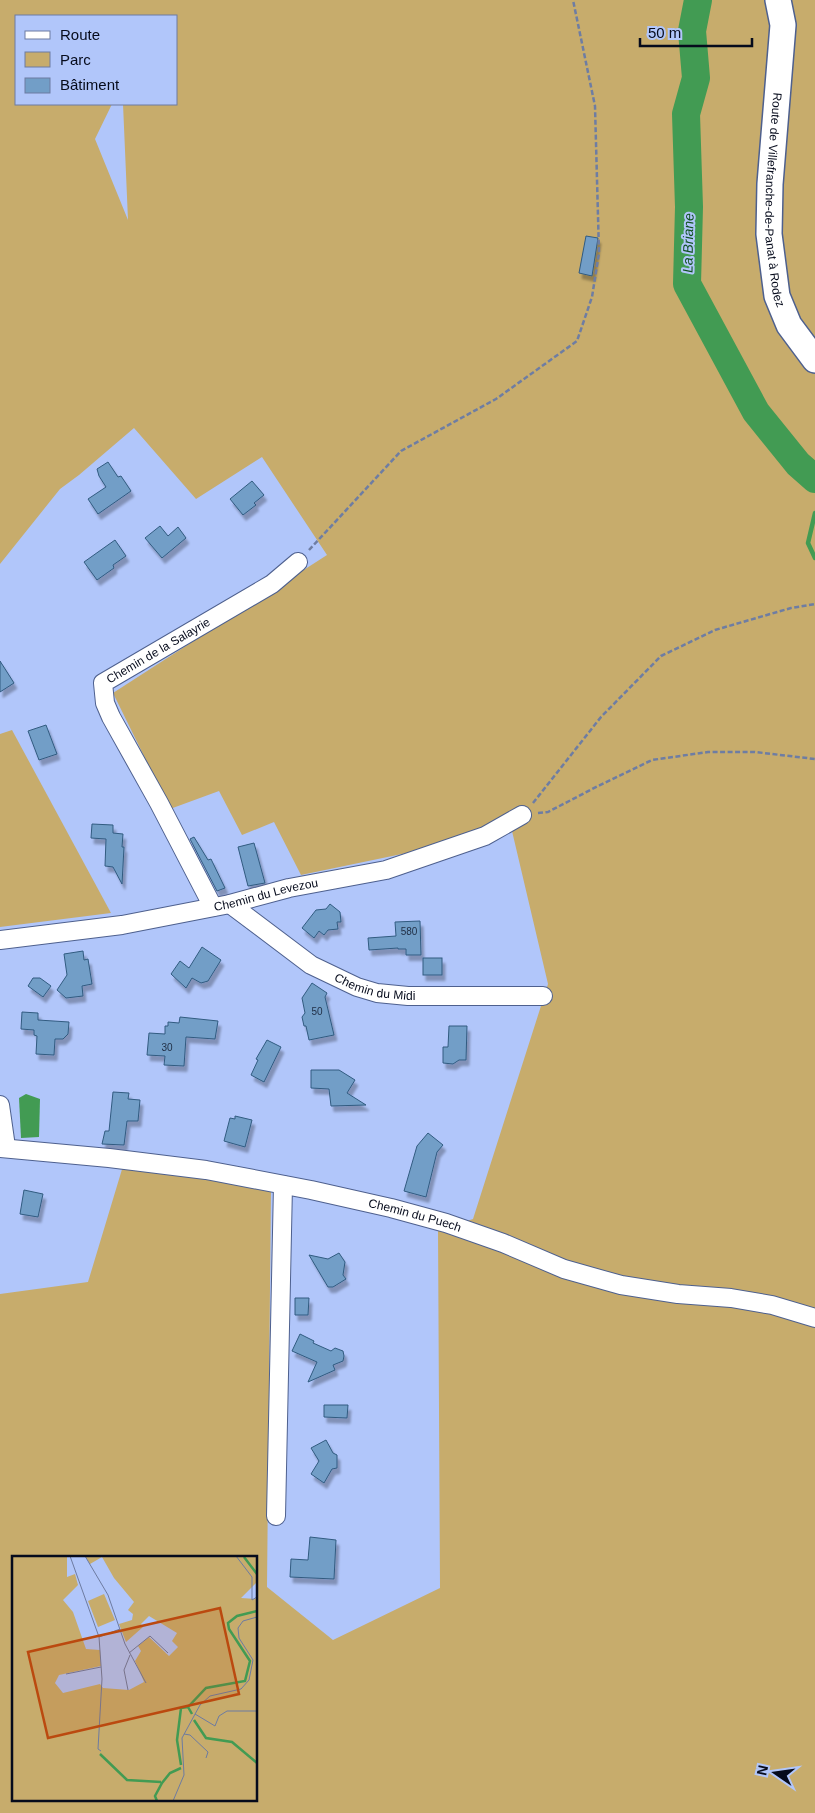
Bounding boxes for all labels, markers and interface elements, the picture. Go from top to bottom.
legend [15,15,178,105]
scale bar [640,15,752,47]
text: 50 m [648,24,681,41]
text: Route [60,26,100,43]
text: Parc [60,51,91,68]
text: Bâtiment [60,76,120,93]
street label: Route de Villefranche-de-Panat à Rodez [762,92,788,309]
water label: La Briane [679,213,697,273]
street label: Chemin de la Salayrie [104,615,213,686]
street label: Chemin du Levezou [213,876,319,914]
house number: 580 [401,926,418,937]
street label: Chemin du Midi [332,970,415,1003]
house number: 50 [311,1006,323,1017]
house number: 30 [161,1042,173,1053]
street label: Chemin du Puech [367,1196,463,1235]
inset map [12,1556,258,1800]
north arrow [750,1748,800,1798]
text: N [753,1763,771,1777]

